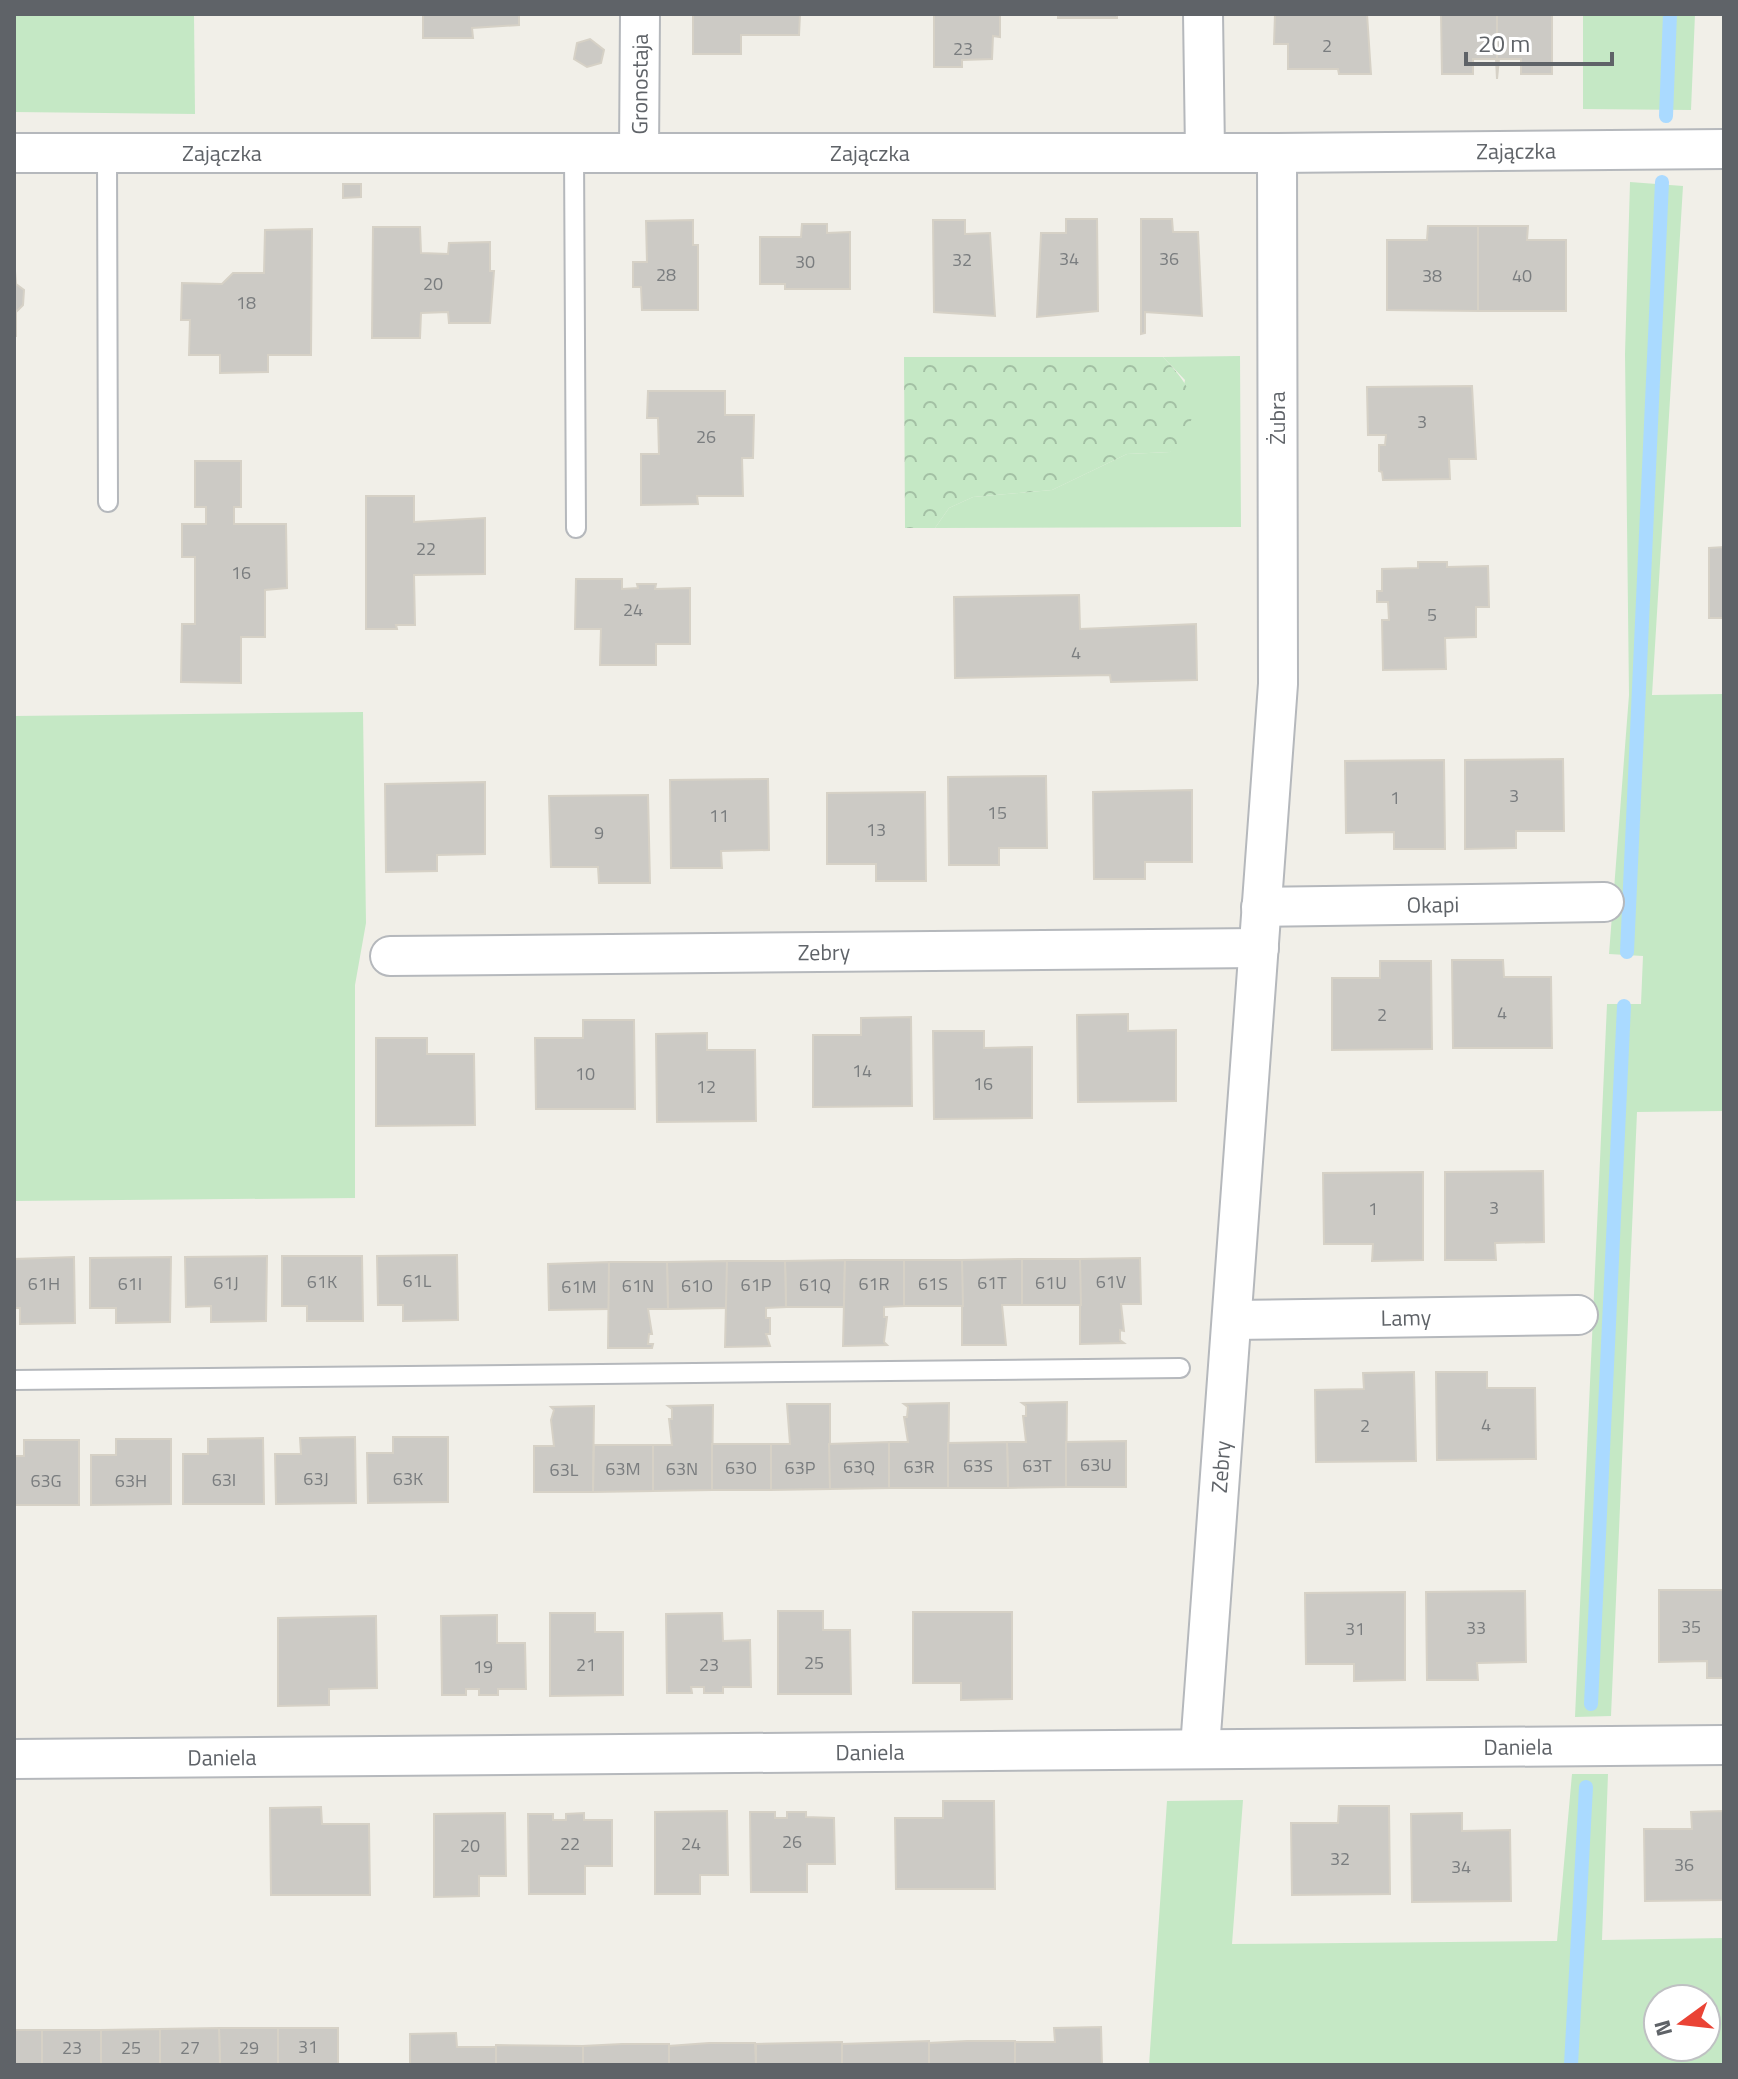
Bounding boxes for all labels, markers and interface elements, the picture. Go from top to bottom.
scale bar [1466,16,1612,66]
text: 20 m [1478,25,1530,61]
house number: 2 [1322,32,1332,59]
street label: Gronostaja [622,33,657,135]
house number: 23 [953,35,973,62]
street label: Zajączka [1476,134,1556,168]
street label: Zajączka [182,136,262,170]
street label: Zajączka [830,136,910,170]
house number: 34 [1059,245,1079,272]
house number: 36 [1159,245,1179,272]
house number: 32 [952,246,972,273]
house number: 30 [795,248,815,275]
house number: 28 [656,261,676,288]
house number: 38 [1422,262,1442,289]
house number: 40 [1512,262,1532,289]
house number: 20 [423,270,443,297]
house number: 18 [236,289,256,316]
street label: Żubra [1260,391,1294,445]
house number: 3 [1417,408,1427,435]
house number: 26 [696,423,716,450]
house number: 22 [416,535,436,562]
house number: 16 [231,559,251,586]
house number: 24 [623,596,643,623]
house number: 5 [1427,601,1437,628]
house number: 4 [1071,639,1081,666]
house number: 3 [1509,782,1519,809]
house number: 1 [1390,784,1400,811]
house number: 15 [987,799,1007,826]
house number: 11 [709,802,729,829]
house number: 13 [866,816,886,843]
house number: 9 [594,819,604,846]
street label: Okapi [1406,887,1459,922]
street label: Zebry [798,935,851,969]
house number: 4 [1497,999,1507,1026]
house number: 2 [1377,1001,1387,1028]
house number: 14 [852,1057,872,1084]
house number: 10 [575,1060,595,1087]
house number: 16 [973,1070,993,1097]
house number: 12 [696,1073,716,1100]
house number: 3 [1489,1194,1499,1221]
house number: 1 [1368,1195,1378,1222]
house number: 61L [403,1267,432,1294]
house number: 61K [307,1268,337,1295]
house number: 61V [1096,1268,1127,1295]
house number: 61J [213,1269,239,1296]
house number: 61T [977,1269,1007,1296]
house number: 61U [1035,1269,1067,1296]
house number: 61H [28,1270,60,1297]
house number: 61I [118,1270,142,1297]
house number: 61R [858,1270,890,1297]
house number: 61S [918,1270,948,1297]
house number: 61P [741,1271,772,1298]
house number: 61Q [799,1271,831,1298]
house number: 61N [622,1272,654,1299]
house number: 61O [681,1272,713,1299]
house number: 61M [561,1273,597,1300]
street label: Lamy [1380,1300,1432,1335]
house number: 4 [1481,1411,1491,1438]
house number: 2 [1360,1412,1370,1439]
street label: Zebry [1202,1439,1240,1494]
house number: 63U [1080,1451,1112,1478]
house number: 63S [963,1452,993,1479]
house number: 63T [1022,1452,1052,1479]
house number: 63Q [843,1453,875,1480]
house number: 63R [903,1453,935,1480]
house number: 63O [725,1454,757,1481]
house number: 63P [785,1454,816,1481]
house number: 63M [605,1455,641,1482]
house number: 63N [666,1455,698,1482]
house number: 63L [550,1456,579,1483]
house number: 63J [303,1465,329,1492]
house number: 63K [393,1465,423,1492]
house number: 63I [212,1466,236,1493]
house number: 63G [30,1467,62,1494]
house number: 63H [115,1467,147,1494]
house number: 35 [1681,1613,1701,1640]
house number: 33 [1466,1614,1486,1641]
house number: 31 [1345,1615,1365,1642]
house number: 25 [804,1649,824,1676]
house number: 21 [576,1651,596,1678]
house number: 23 [699,1651,719,1678]
house number: 19 [473,1653,493,1680]
street label: Daniela [1483,1729,1553,1764]
street label: Daniela [835,1735,905,1769]
street label: Daniela [187,1740,257,1775]
house number: 26 [782,1828,802,1855]
house number: 22 [560,1830,580,1857]
house number: 24 [681,1830,701,1857]
house number: 20 [460,1832,480,1859]
house number: 32 [1330,1845,1350,1872]
house number: 36 [1674,1851,1694,1878]
house number: 34 [1451,1853,1471,1880]
north arrow [1642,1983,1722,2063]
text: N [1644,2016,1681,2040]
house number: 31 [298,2033,318,2060]
house number: 23 [62,2034,82,2061]
house number: 25 [121,2034,141,2061]
house number: 27 [180,2034,200,2061]
house number: 29 [239,2034,259,2061]

